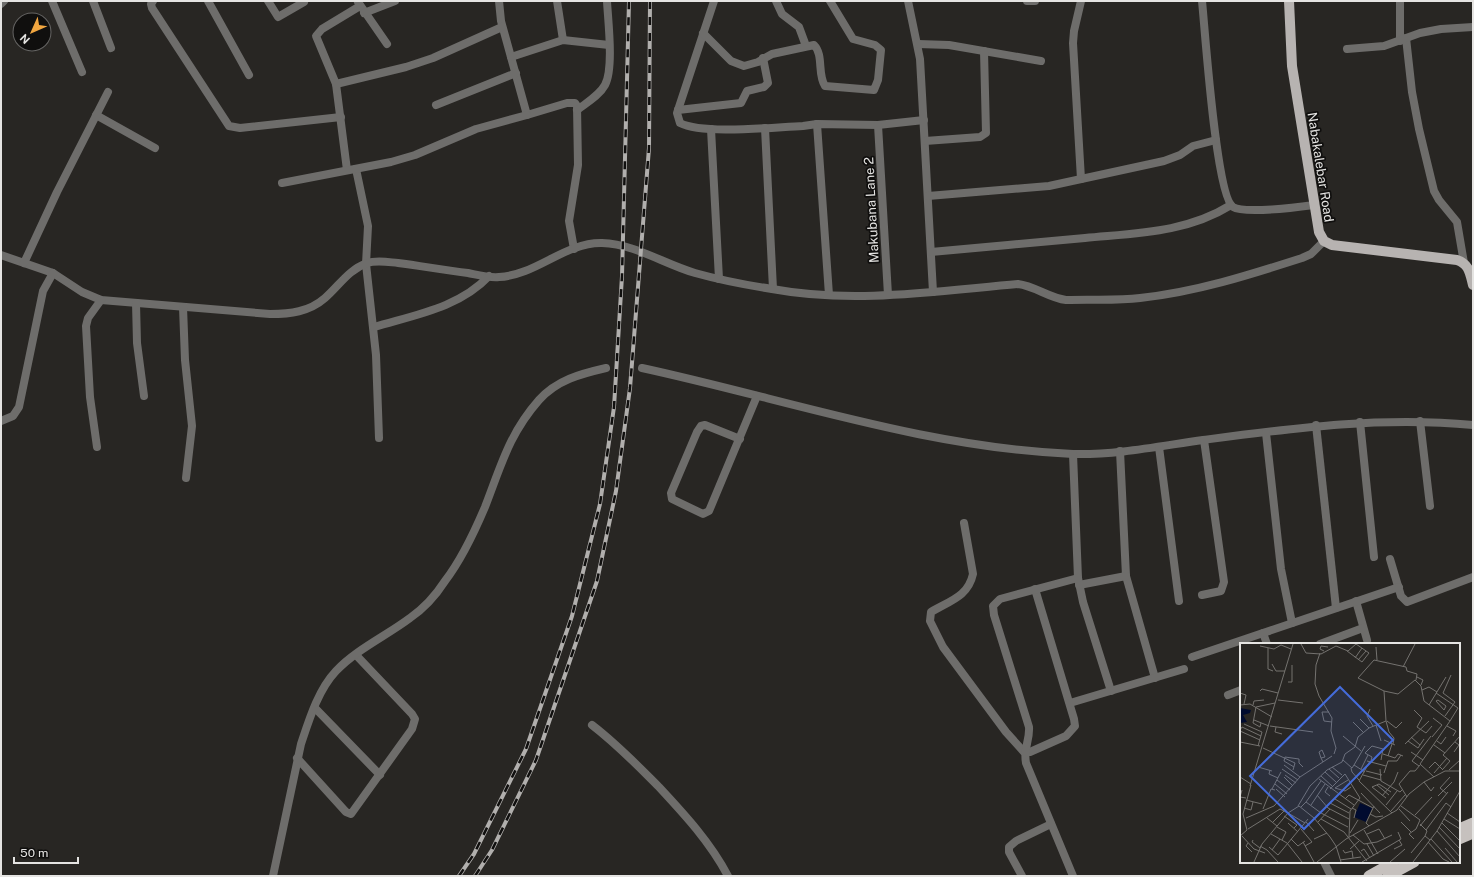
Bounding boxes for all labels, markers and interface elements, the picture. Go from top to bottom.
north arrow [12,12,52,52]
text: N [18,32,32,46]
street label: Nabakalebar Road [1304,111,1337,223]
street label: Makubana Lane 2 [861,156,882,263]
inset map [1240,643,1460,863]
scale bar [14,839,78,865]
text: 50 m [20,846,48,860]

